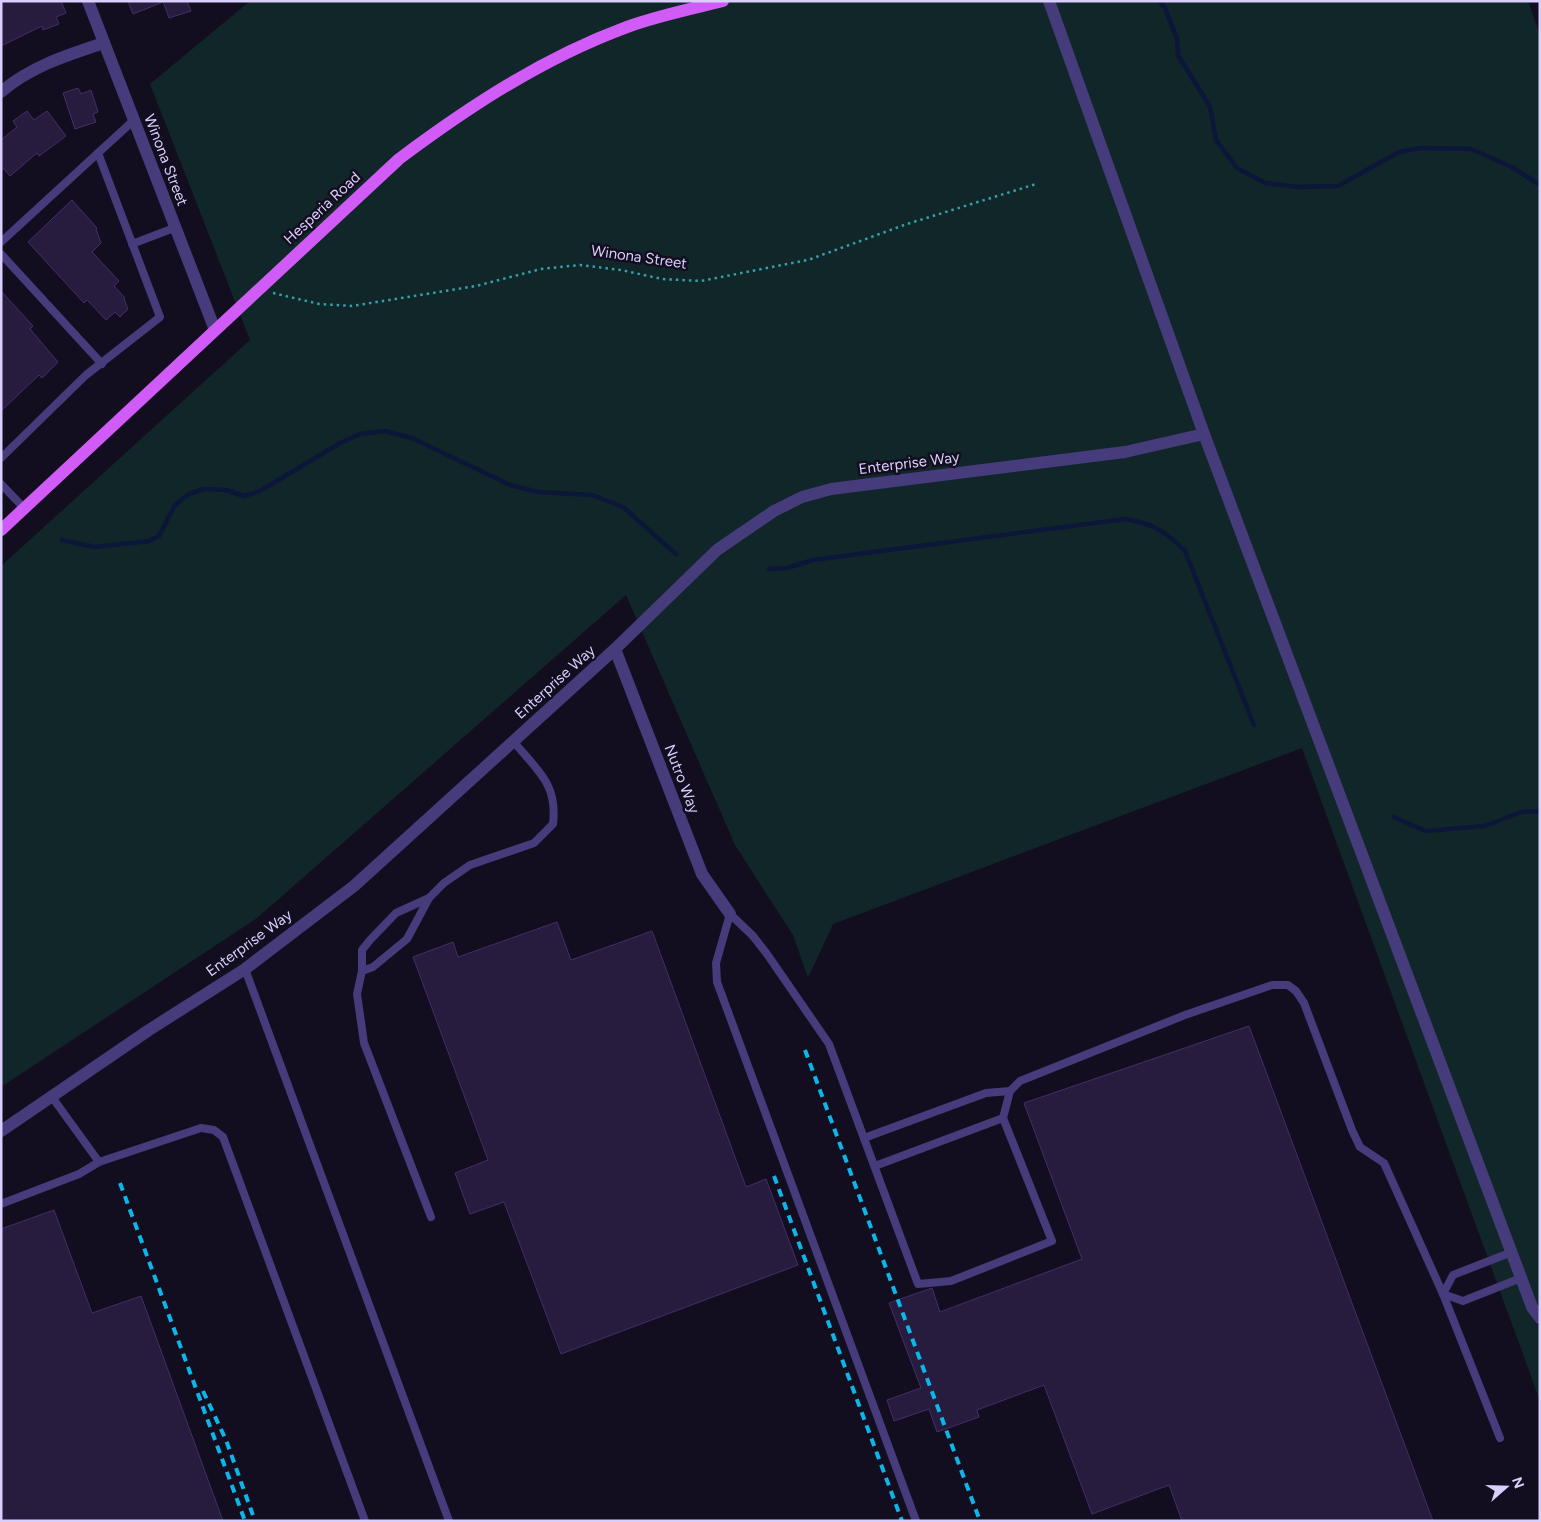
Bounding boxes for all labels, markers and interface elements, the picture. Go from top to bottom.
street label: Winona Street [140,112,192,209]
street label: Hesperia Road [280,168,364,248]
street label: Winona Street [590,241,688,273]
street label: Enterprise Way [857,448,961,478]
street label: Enterprise Way [511,641,599,723]
street label: Nutro Way [661,742,703,816]
street label: Enterprise Way [203,906,295,980]
north arrow [1481,1462,1531,1512]
text: N [1508,1475,1528,1491]

